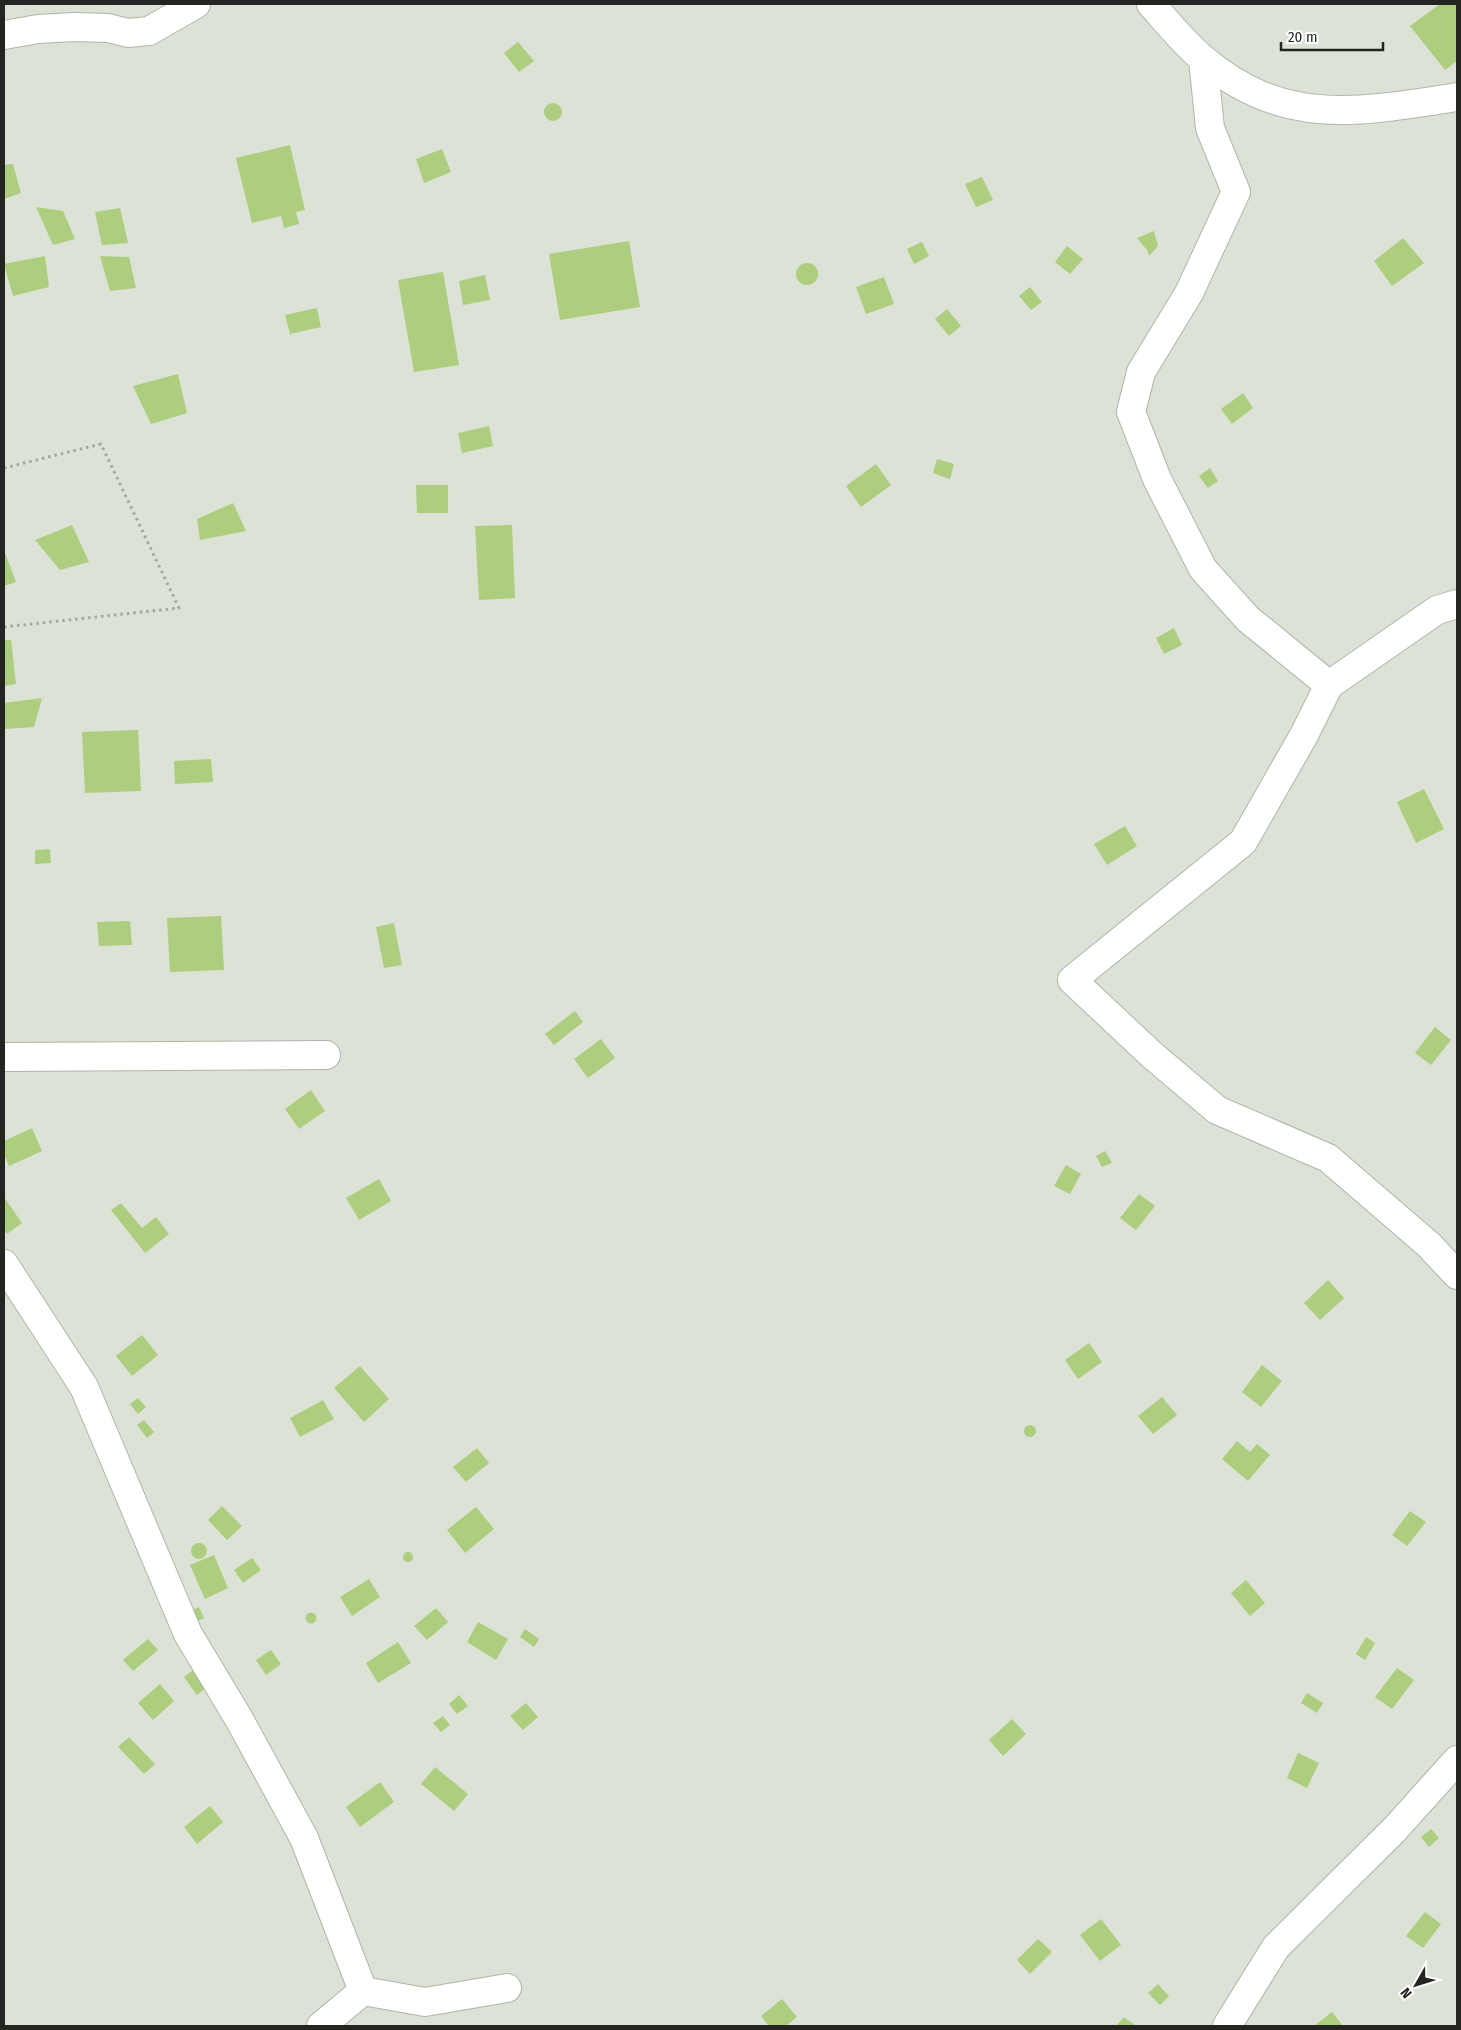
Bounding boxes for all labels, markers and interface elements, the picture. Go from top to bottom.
scale bar [1281,20,1384,52]
text: 20 m [1288,28,1318,46]
north arrow [1391,1960,1441,2010]
text: N [1397,1984,1416,2001]

